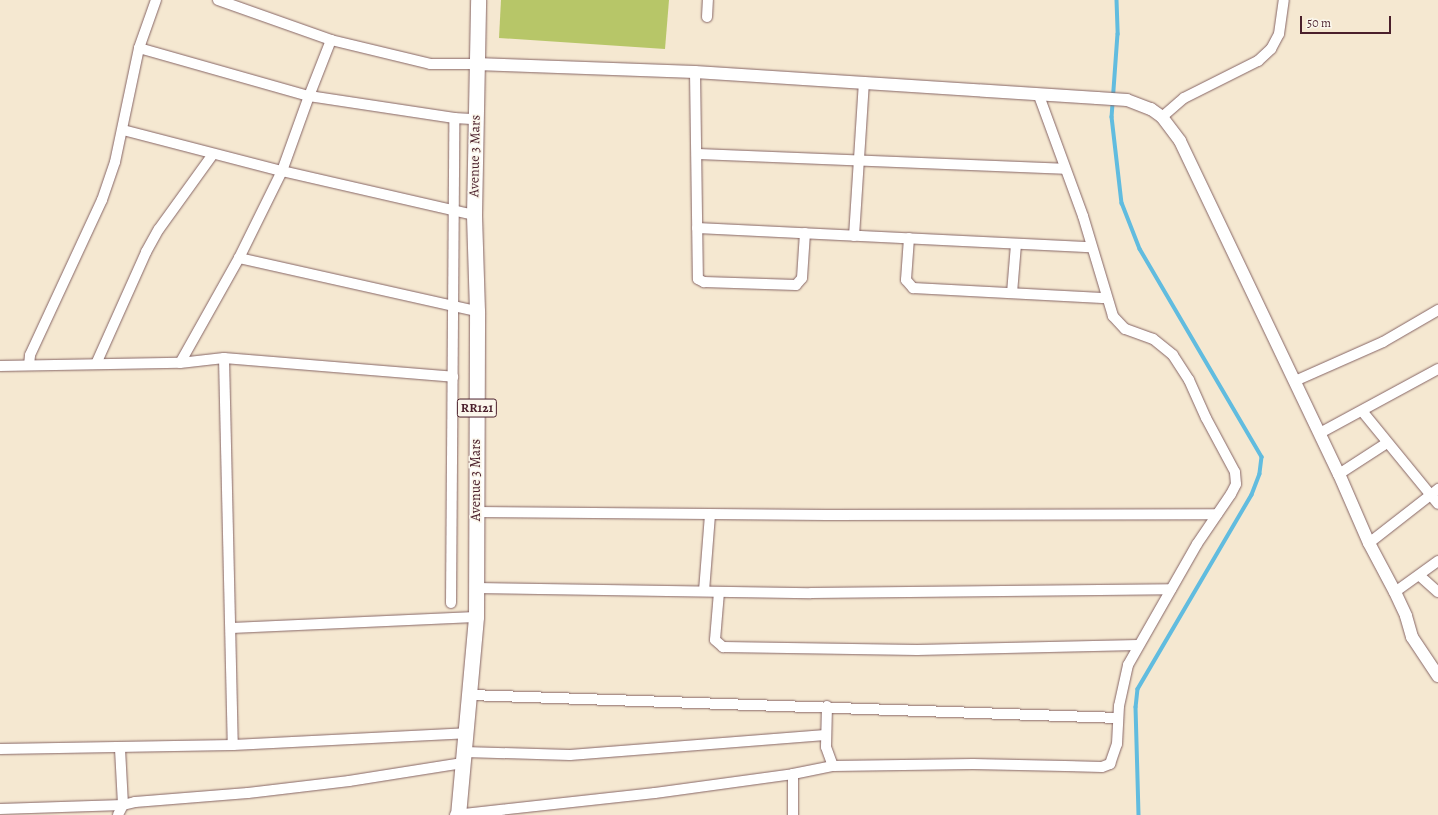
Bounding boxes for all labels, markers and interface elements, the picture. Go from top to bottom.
scale bar [1302,8,1393,34]
text: 50 m [1307,15,1331,31]
street label: Avenue 3 Mars [466,115,484,197]
road number: RR121 [456,397,498,419]
street label: Avenue 3 Mars [468,439,484,521]

